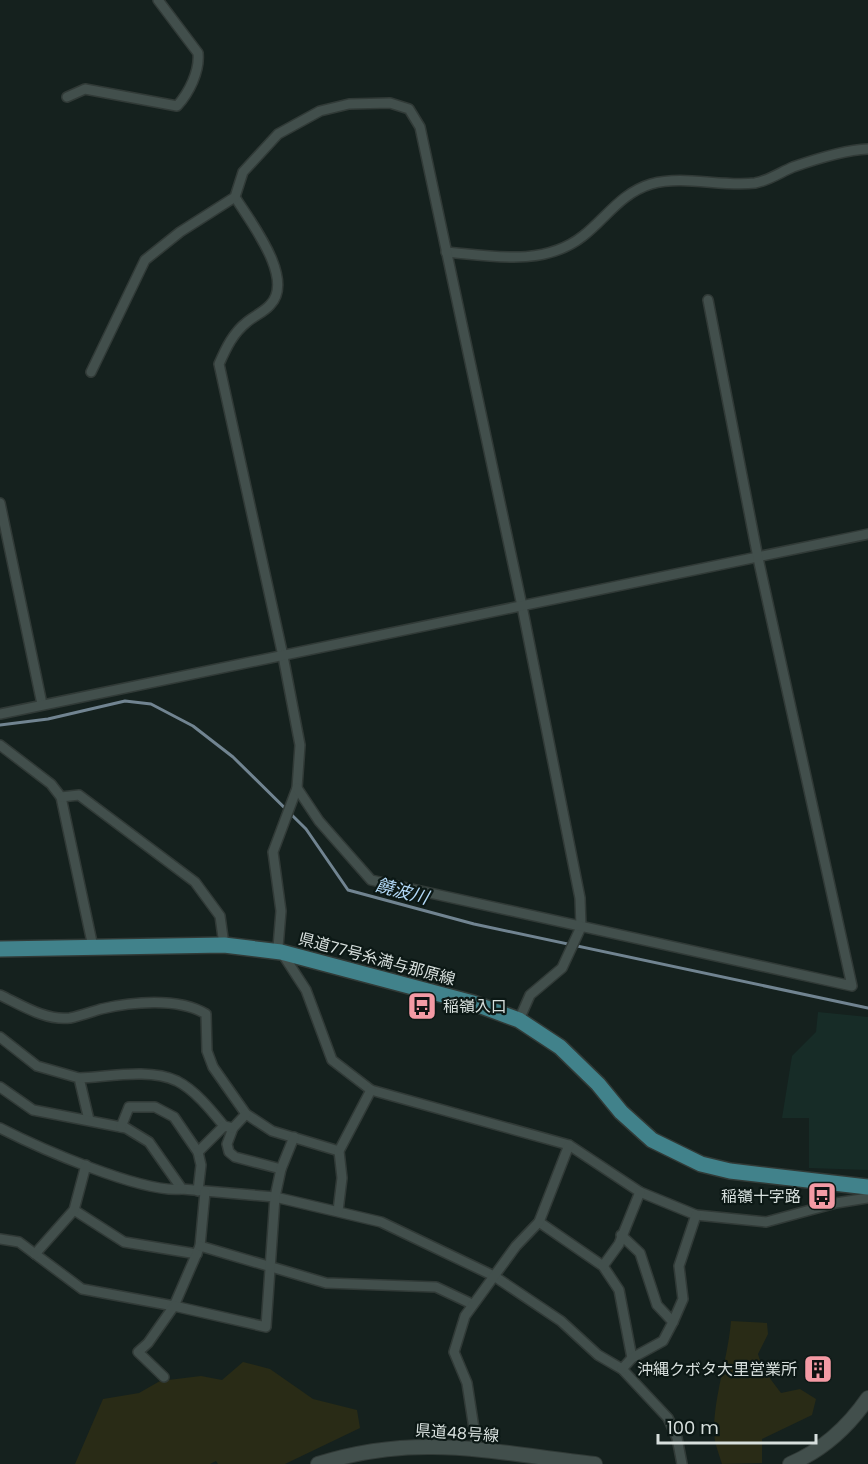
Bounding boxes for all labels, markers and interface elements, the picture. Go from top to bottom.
water label: 饒波川 [373,872,433,911]
street label: 県道77号糸満与那原線 [296,927,458,991]
bus stop icon: 稲嶺入口 [406,990,438,1022]
place label: 稲嶺入口 [443,995,507,1018]
bus stop icon: 稲嶺十字路 [806,1180,838,1212]
place label: 稲嶺十字路 [721,1185,801,1208]
building icon: 沖縄クボタ大里営業所 [802,1353,834,1385]
place label: 沖縄クボタ大里営業所 [637,1358,797,1381]
scale bar [658,1407,816,1445]
text: 100 m [667,1415,719,1440]
street label: 県道48号線 [414,1419,500,1447]

